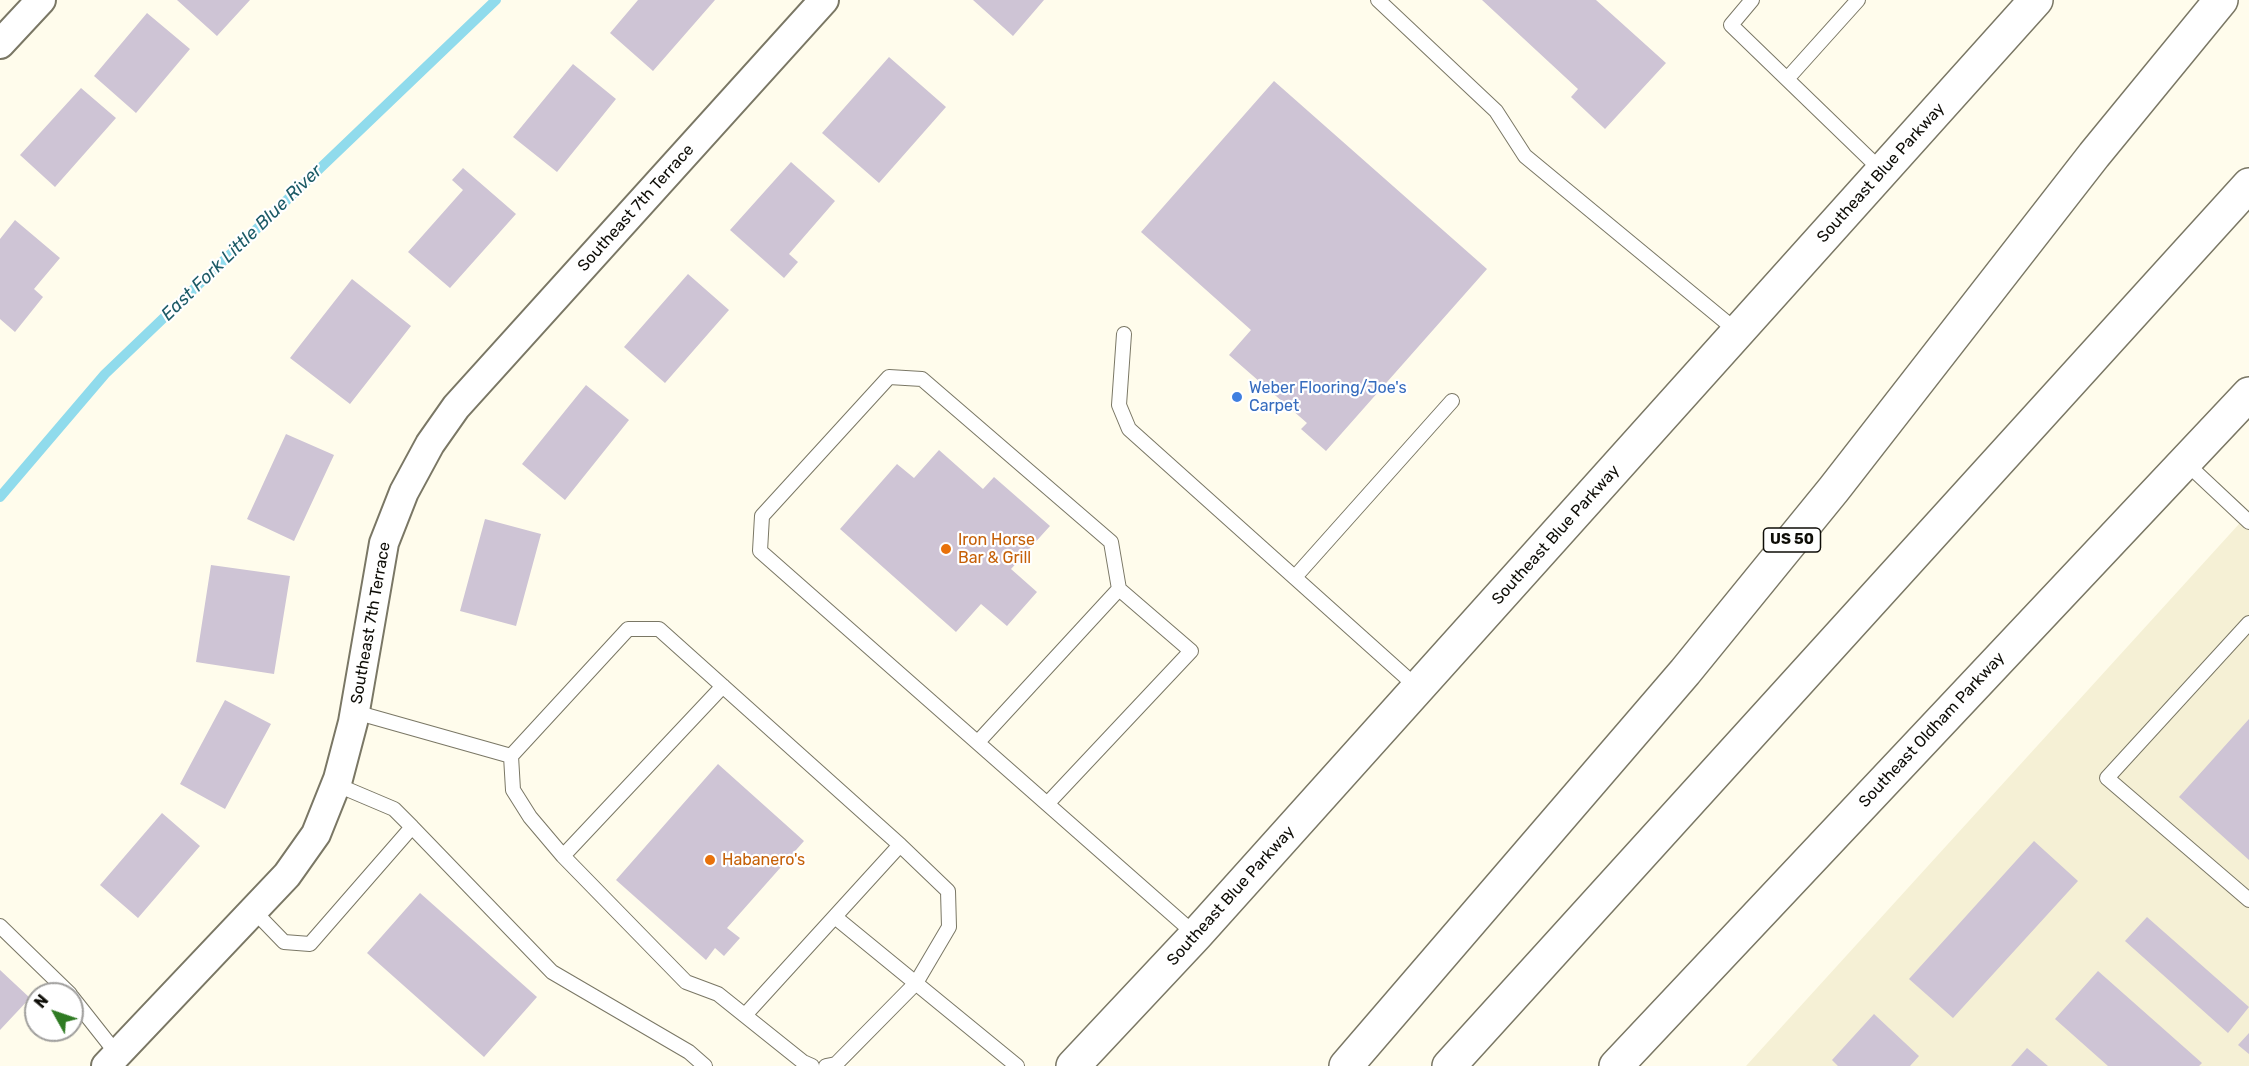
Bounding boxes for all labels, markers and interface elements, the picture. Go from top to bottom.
street label: Southeast Blue Parkway [1813,99,1949,247]
street label: Southeast 7th Terrace [574,141,698,275]
water label: East Fork Little Blue River [157,161,327,325]
place label: Weber Flooring/Joe's Carpet [1249,378,1407,416]
marker: Weber Flooring/Joe's Carpet [1230,390,1244,404]
street label: Southeast Blue Parkway [1488,461,1624,609]
road number: US 50 [1764,528,1820,552]
place label: Iron Horse Bar & Grill [958,530,1035,568]
street label: Southeast 7th Terrace [347,540,395,706]
marker: Iron Horse Bar & Grill [939,542,953,556]
street label: Southeast Oldham Parkway [1855,648,2009,812]
street label: Southeast Blue Parkway [1163,822,1299,970]
place label: Habanero's [722,850,805,870]
marker: Habanero's [703,853,717,867]
north arrow [24,982,84,1042]
text: N [30,991,52,1012]

